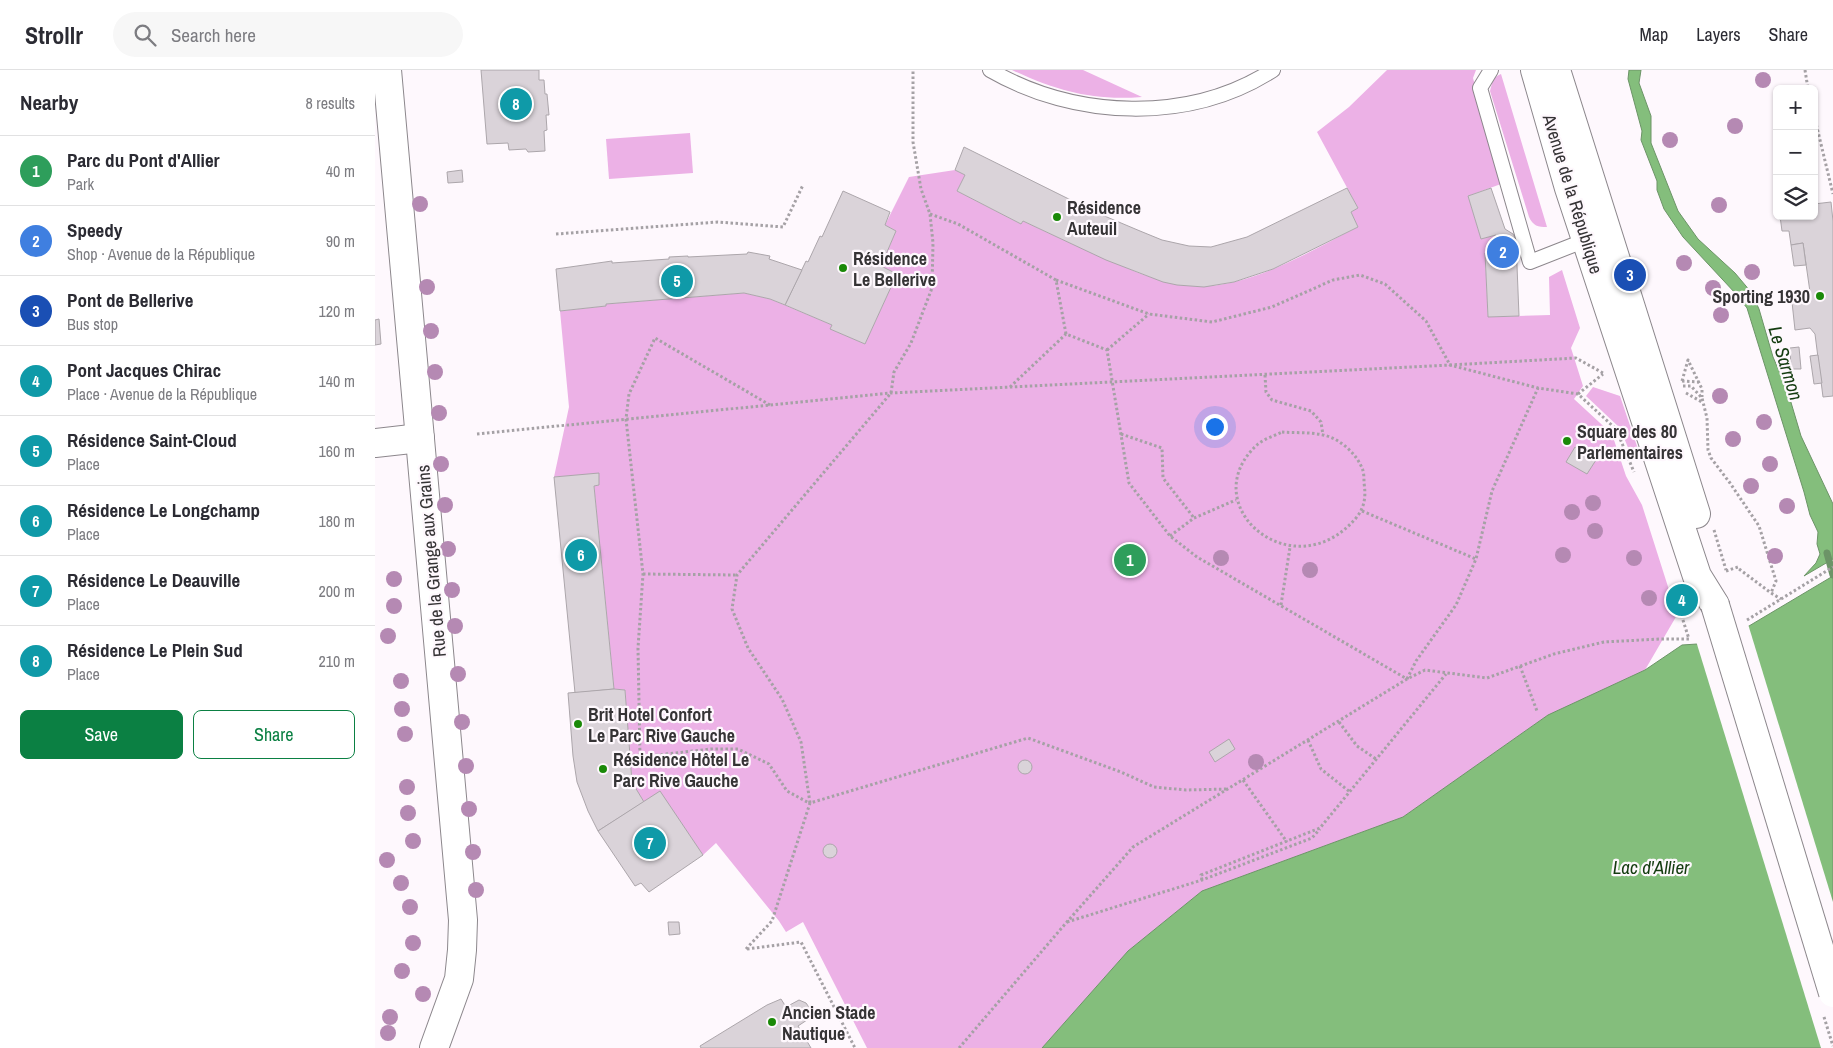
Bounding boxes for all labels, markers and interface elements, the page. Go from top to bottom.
search box [113,12,463,57]
text: Strollr [25,19,83,51]
icon: search [131,21,159,49]
text: Search here [171,22,256,48]
text: Map [1640,22,1668,47]
text: Layers [1696,22,1741,47]
text: Share [1769,22,1808,47]
pin: 8 [500,85,532,123]
map controls [1773,85,1818,220]
button: + [1773,85,1818,130]
text: Nearby [20,88,78,117]
text: 8 results [305,92,355,114]
street label: Avenue de la République [1537,110,1609,277]
button: − [1773,130,1818,175]
text: Parc du Pont d'Allier [67,147,220,173]
text: 1 [32,160,40,182]
text: 40 m [326,160,355,182]
text: Park [67,173,94,195]
button: layers [1773,175,1818,220]
place label: Résidence Auteuil [1067,195,1141,241]
marker: Résidence Auteuil [1051,211,1063,223]
text: Speedy [67,217,122,243]
text: 2 [32,230,40,252]
text: 90 m [326,230,355,252]
pin: 2 [1487,233,1519,271]
text: Shop · Avenue de la République [67,243,255,265]
place label: Résidence Le Bellerive [853,246,936,292]
pin: 3 [1614,256,1646,294]
pin: 5 [661,262,693,300]
marker: Résidence Le Bellerive [837,262,849,274]
place label: Sporting 1930 [1712,284,1810,309]
text: Pont de Bellerive [67,287,193,313]
marker: Sporting 1930 [1814,290,1826,302]
text: 3 [32,300,40,322]
text: 120 m [319,300,355,322]
text: Bus stop [67,313,118,335]
water label: Le Sarmon [1762,323,1810,403]
text: Pont Jacques Chirac [67,357,221,383]
text: 4 [32,370,40,392]
text: 140 m [319,370,355,392]
text: Place · Avenue de la République [67,383,257,405]
your location [1202,414,1228,440]
place label: Square des 80 Parlementaires [1577,419,1683,465]
text: Résidence Saint-Cloud [67,427,237,453]
marker: Square des 80 Parlementaires [1561,435,1573,447]
text: 5 [32,440,40,462]
text: 160 m [319,440,355,462]
text: Place [67,453,100,475]
street label: Rue de la Grange aux Grains [410,464,452,658]
text: Résidence Le Longchamp [67,497,260,523]
text: 6 [32,510,40,532]
text: 180 m [319,510,355,532]
text: Place [67,523,100,545]
pin: 6 [565,536,597,574]
pin: 1 [1114,541,1146,579]
text: Résidence Le Deauville [67,567,240,593]
text: 7 [32,580,40,602]
text: 200 m [319,580,355,602]
pin: 4 [1666,581,1698,619]
text: Place [67,593,100,615]
text: Résidence Le Plein Sud [67,637,243,663]
text: 8 [32,650,40,672]
text: 210 m [319,650,355,672]
text: Place [67,663,100,685]
place label: Brit Hotel Confort Le Parc Rive Gauche [588,702,735,748]
button: Save [20,710,183,759]
button: Share [193,710,355,759]
marker: Brit Hotel Confort Le Parc Rive Gauche [572,718,584,730]
place label: Résidence Hôtel Le Parc Rive Gauche [613,747,749,793]
marker: Résidence Hôtel Le Parc Rive Gauche [597,763,609,775]
pin: 7 [634,824,666,862]
water label: Lac d'Allier [1613,854,1690,880]
place label: Ancien Stade Nautique [782,1000,876,1046]
marker: Ancien Stade Nautique [766,1016,778,1028]

